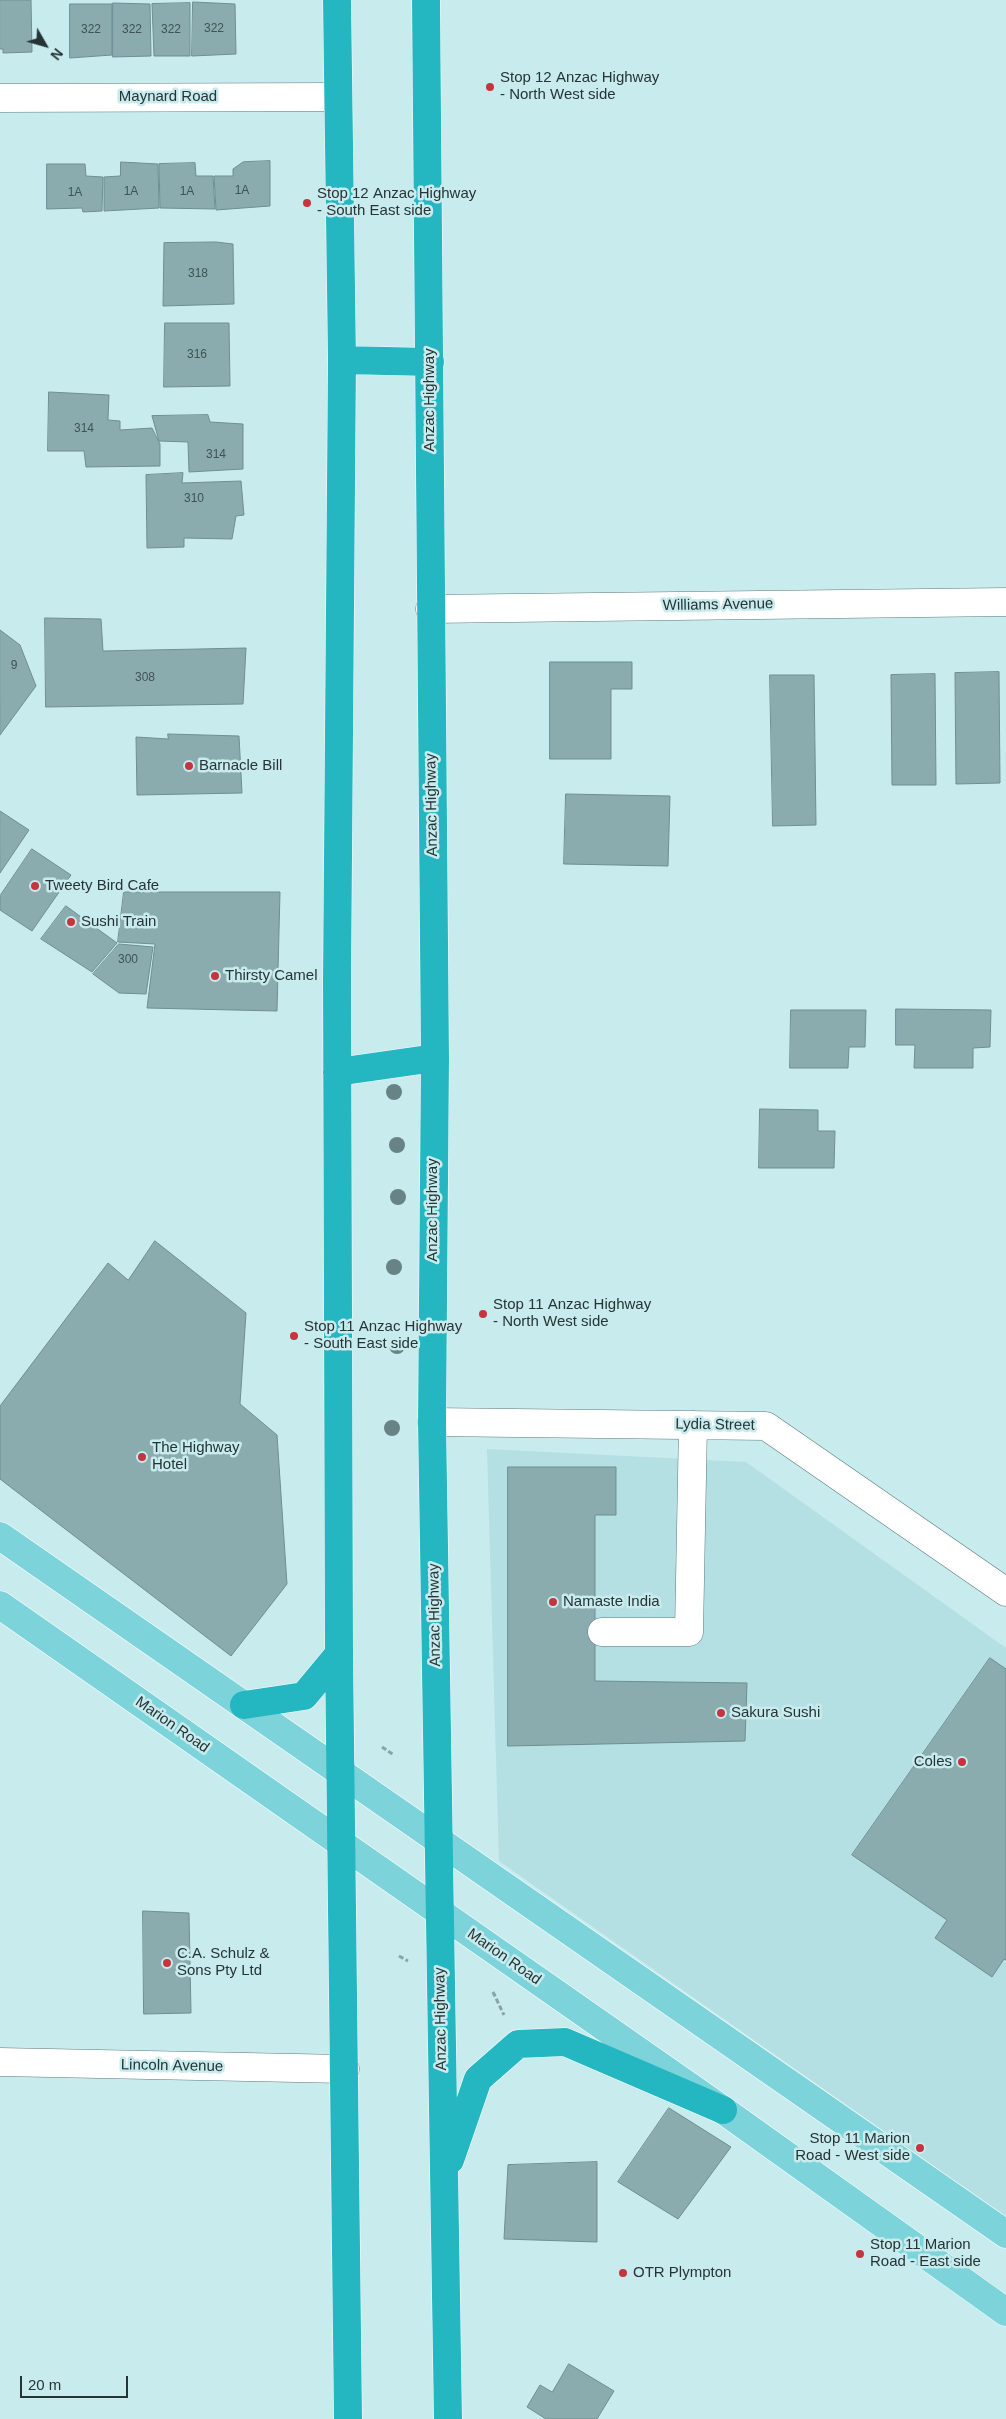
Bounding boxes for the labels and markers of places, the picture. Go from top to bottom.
place label: Stop 12 Anzac Highway - North West side [500,69,659,104]
marker: Stop 12 Anzac Highway - North West side [484,81,496,93]
place label: Stop 12 Anzac Highway - South East side [317,185,476,220]
marker: Stop 12 Anzac Highway - South East side [301,197,313,209]
place label: Barnacle Bill [199,757,282,775]
marker: Barnacle Bill [183,760,195,772]
place label: Tweety Bird Cafe [45,877,159,895]
marker: Tweety Bird Cafe [29,880,41,892]
place label: Sushi Train [81,913,156,931]
marker: Sushi Train [65,916,77,928]
place label: Thirsty Camel [225,967,318,985]
marker: Thirsty Camel [209,970,221,982]
place label: Stop 11 Anzac Highway - North West side [493,1296,651,1331]
marker: Stop 11 Anzac Highway - North West side [477,1308,489,1320]
place label: Stop 11 Anzac Highway - South East side [304,1318,462,1353]
marker: Stop 11 Anzac Highway - South East side [288,1330,300,1342]
place label: The Highway Hotel [152,1439,240,1474]
marker: The Highway Hotel [136,1451,148,1463]
place label: Namaste India [563,1593,660,1611]
marker: Namaste India [547,1596,559,1608]
place label: Sakura Sushi [731,1704,820,1722]
marker: Sakura Sushi [715,1707,727,1719]
place label: Coles [914,1753,952,1771]
marker: Coles [956,1756,968,1768]
place label: C.A. Schulz & Sons Pty Ltd [177,1945,270,1980]
marker: C.A. Schulz & Sons Pty Ltd [161,1957,173,1969]
place label: Stop 11 Marion Road - West side [795,2130,910,2165]
marker: Stop 11 Marion Road - West side [914,2142,926,2154]
place label: Stop 11 Marion Road - East side [870,2236,981,2271]
marker: Stop 11 Marion Road - East side [854,2248,866,2260]
place label: OTR Plympton [633,2264,731,2282]
marker: OTR Plympton [617,2267,629,2279]

